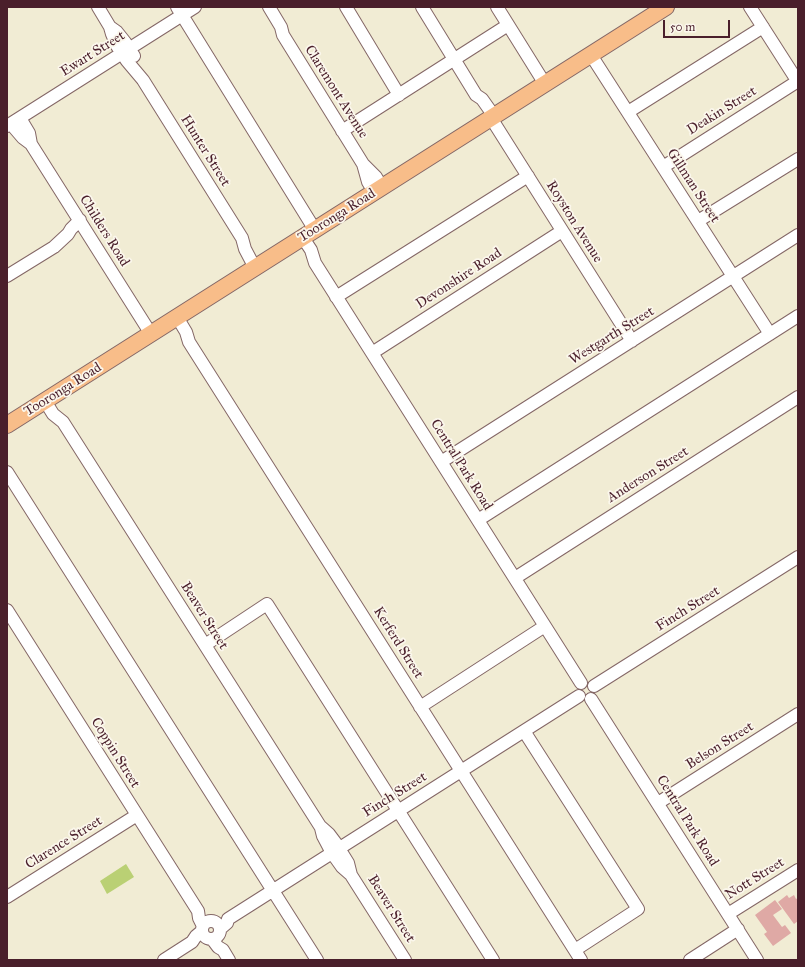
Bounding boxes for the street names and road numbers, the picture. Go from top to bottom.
street label: Ewart Street [58,28,128,80]
street label: Claremont Avenue [301,42,371,142]
street label: Deakin Street [684,83,760,139]
street label: Hunter Street [176,112,234,190]
street label: Gillman Street [663,146,723,226]
street label: Royston Avenue [542,178,606,266]
street label: Tooronga Road [295,186,379,246]
street label: Childers Road [75,192,133,270]
street label: Devonshire Road [413,245,505,313]
street label: Westgarth Street [566,303,658,369]
street label: Tooronga Road [21,360,105,420]
street label: Central Park Road [426,416,496,514]
street label: Anderson Street [604,443,692,507]
street label: Beaver Street [177,579,231,653]
street label: Finch Street [653,583,723,635]
street label: Kerferd Street [369,604,427,682]
street label: Coppin Street [87,715,143,791]
street label: Belson Street [683,719,757,773]
street label: Finch Street [360,769,430,821]
street label: Central Park Road [652,772,722,870]
street label: Clarence Street [23,813,105,873]
street label: Nott Street [722,854,788,904]
street label: Beaver Street [364,872,418,946]

